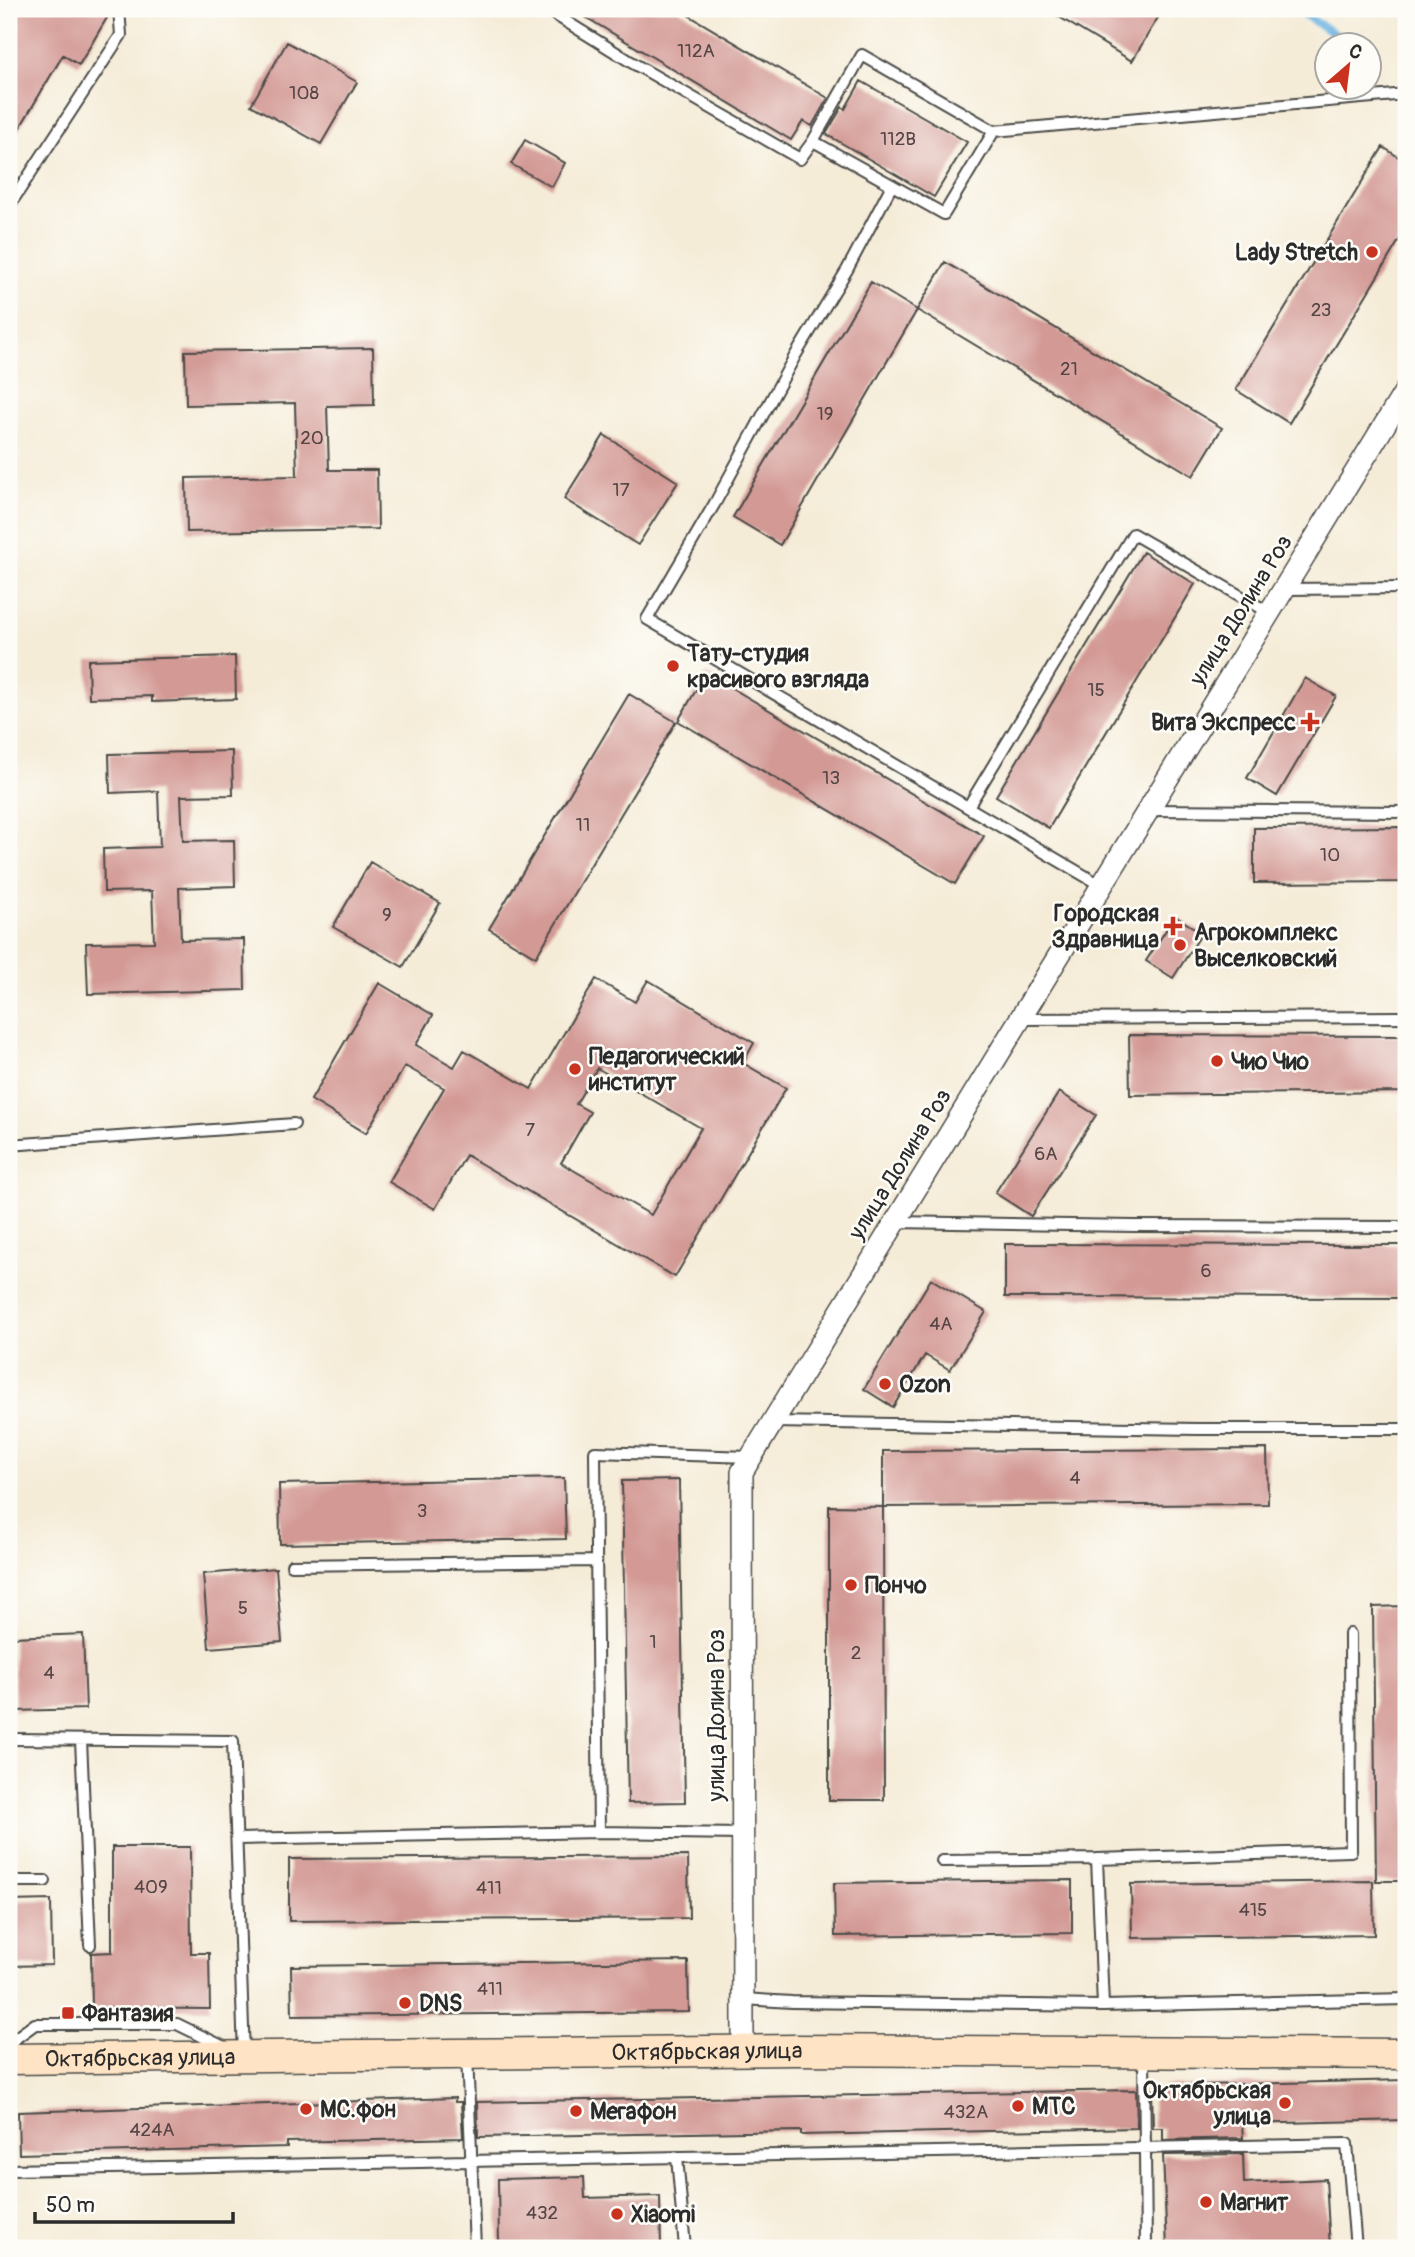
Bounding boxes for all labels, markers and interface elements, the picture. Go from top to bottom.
north arrow [1314,32,1384,102]
house number: 112А [677,39,715,63]
text: С [1345,39,1367,65]
house number: 108 [289,81,319,105]
house number: 112В [880,127,916,151]
place label: Lady Stretch [1235,238,1358,267]
marker: Lady Stretch [1364,244,1380,260]
house number: 23 [1311,298,1331,322]
house number: 21 [1060,357,1078,381]
house number: 19 [816,402,834,426]
house number: 20 [300,426,324,450]
house number: 17 [612,478,630,502]
street label: улица Долина Роз [1182,529,1299,692]
place label: Тату-студия красивого взгляда [686,639,869,694]
marker: Тату-студия красивого взгляда [665,658,681,674]
house number: 15 [1087,678,1105,702]
place label: Вита Экспресс [1151,708,1296,737]
marker: Вита Экспресс [1302,714,1318,730]
house number: 13 [822,766,840,790]
house number: 11 [576,813,590,837]
house number: 10 [1320,843,1340,867]
place label: Городская Здравница [1052,899,1159,954]
house number: 9 [382,903,392,927]
marker: Городская Здравница [1165,918,1181,934]
place label: Агрокомплекс Выселковский [1194,918,1338,973]
marker: Агрокомплекс Выселковский [1172,937,1188,953]
place label: Педагогический институт [588,1042,745,1097]
place label: Чио Чио [1231,1047,1309,1076]
marker: Чио Чио [1209,1053,1225,1069]
marker: Педагогический институт [567,1061,583,1077]
street label: улица Долина Роз [841,1083,958,1246]
house number: 7 [525,1118,535,1142]
house number: 6А [1034,1142,1058,1166]
house number: 6 [1200,1259,1212,1283]
house number: 4А [929,1312,953,1336]
place label: Ozon [899,1370,951,1399]
marker: Ozon [877,1376,893,1392]
house number: 4 [1069,1466,1081,1490]
house number: 3 [417,1499,427,1523]
place label: Пончо [865,1571,927,1600]
marker: Пончо [843,1577,859,1593]
house number: 5 [238,1596,248,1620]
street label: улица Долина Роз [702,1629,731,1802]
house number: 1 [649,1630,657,1654]
house number: 2 [851,1641,861,1665]
house number: 4 [43,1661,55,1685]
house number: 409 [134,1875,168,1899]
house number: 411 [476,1876,502,1900]
house number: 415 [1239,1898,1267,1922]
house number: 411 [477,1977,503,2001]
place label: DNS [419,1989,462,2018]
marker: DNS [397,1995,413,2011]
place label: Фантазия [81,1999,174,2028]
marker: Фантазия [60,2005,76,2021]
street label: Октябрьская улица [611,2035,802,2067]
street label: Октябрьская улица [44,2042,236,2073]
place label: Октябрьская улица [1142,2076,1271,2131]
place label: МТС [1032,2092,1076,2121]
place label: МС.фон [320,2095,396,2124]
marker: Октябрьская улица [1277,2095,1293,2111]
place label: Мегафон [590,2097,677,2126]
marker: МТС [1010,2098,1026,2114]
house number: 432А [944,2100,988,2124]
marker: МС.фон [298,2101,314,2117]
marker: Мегафон [568,2103,584,2119]
house number: 424А [130,2118,175,2142]
scale bar [35,2180,233,2224]
place label: Магнит [1220,2188,1289,2217]
text: 50 m [46,2192,95,2219]
marker: Магнит [1198,2194,1214,2210]
place label: Xiaomi [631,2200,695,2229]
house number: 432 [526,2201,558,2225]
marker: Xiaomi [609,2206,625,2222]

